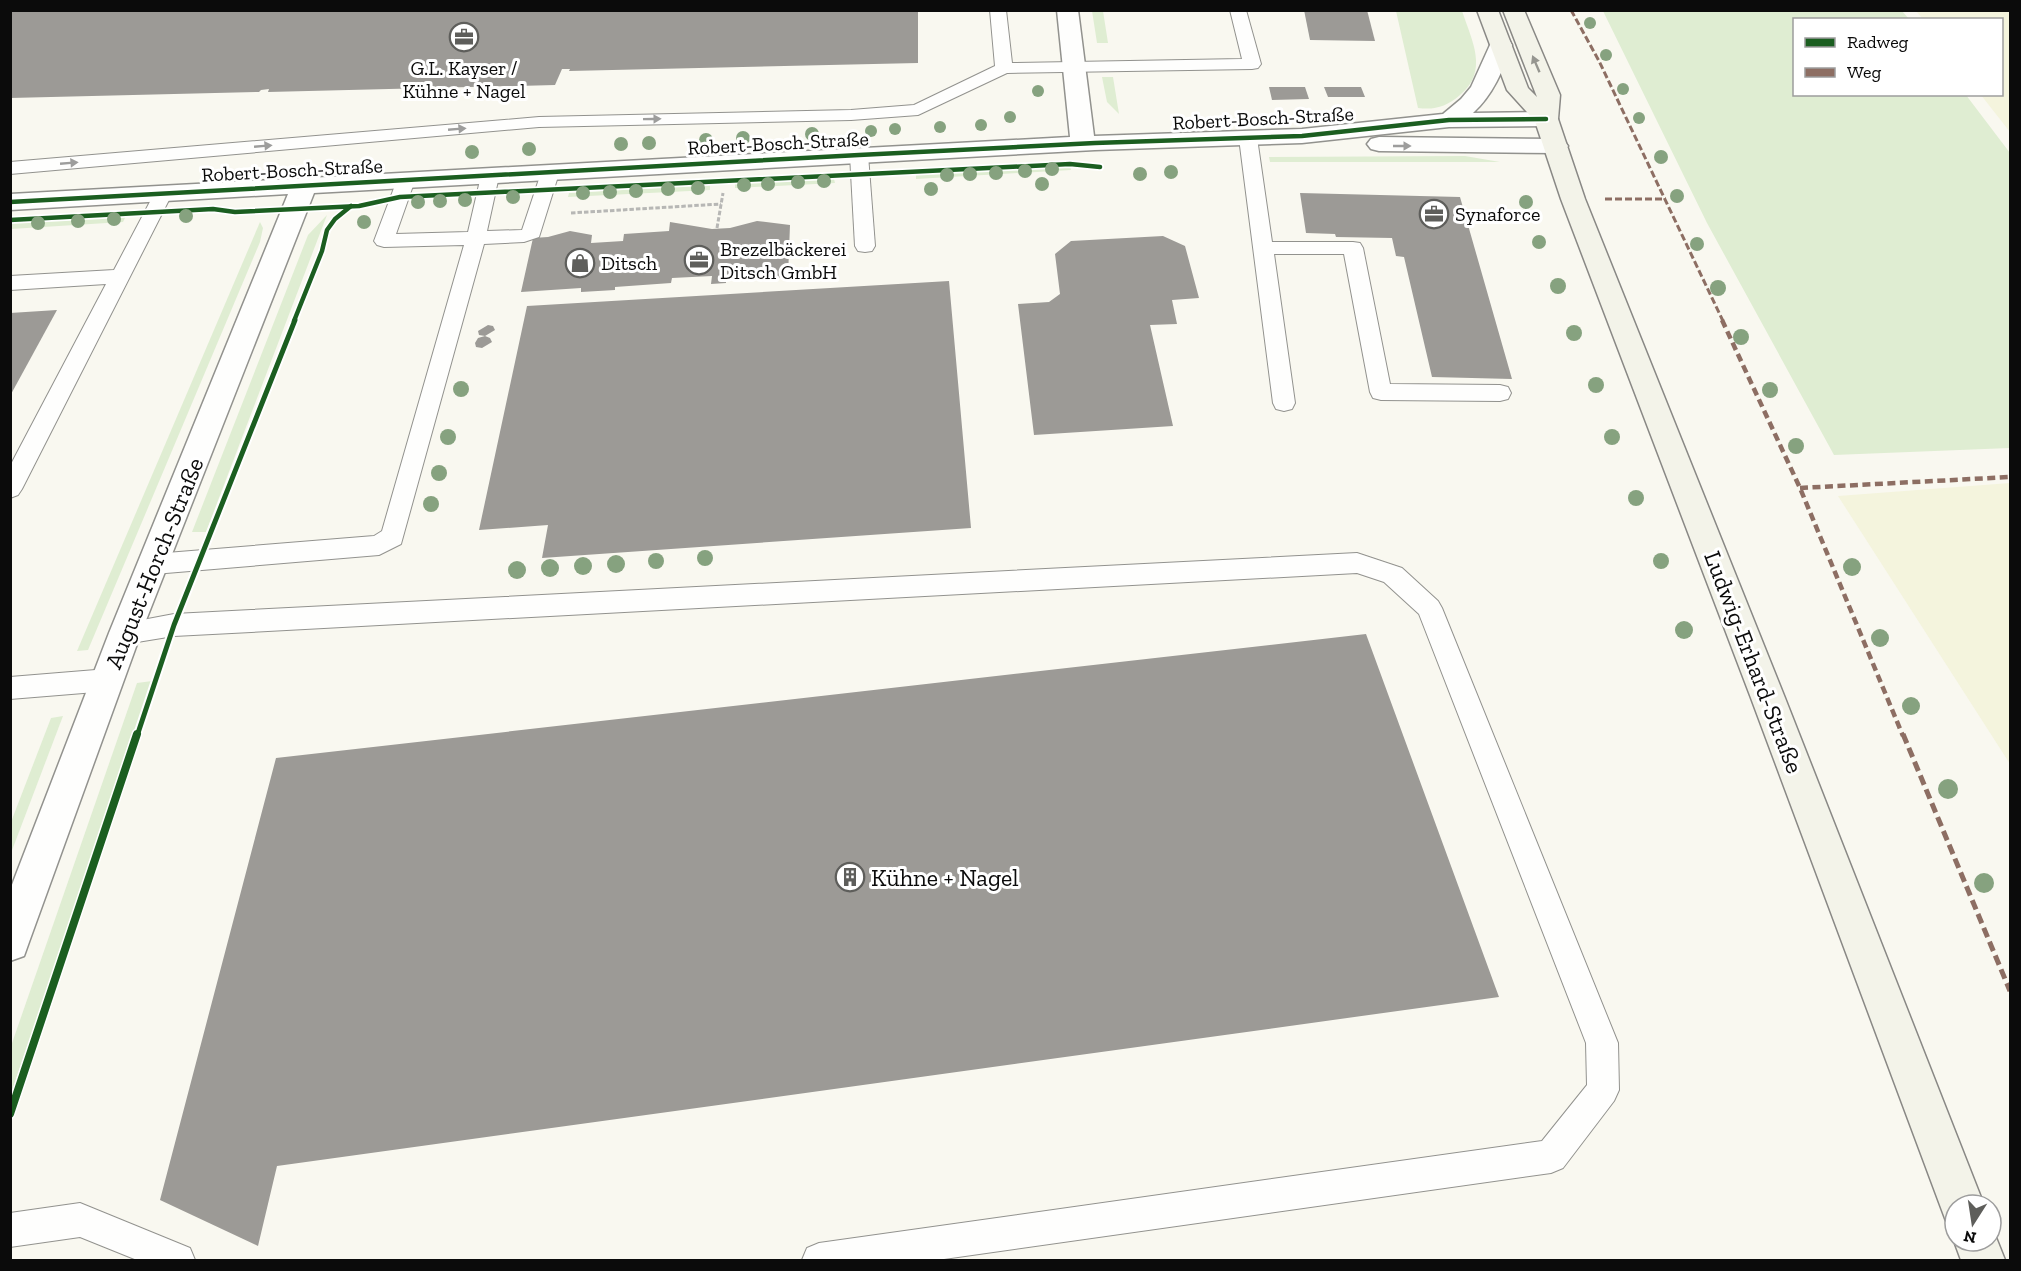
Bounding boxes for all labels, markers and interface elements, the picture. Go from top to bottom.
legend [1793,18,2003,96]
office icon: G.L. Kayser / Kühne + Nagel [448,21,480,53]
text: Radweg [1847,31,1909,53]
one-way arrow [1531,54,1541,72]
place label: G.L. Kayser / Kühne + Nagel [402,56,526,103]
text: Weg [1847,61,1881,83]
street label: Robert-Bosch-Straße [1172,101,1354,135]
one-way arrow [642,115,661,124]
one-way arrow [448,124,467,134]
street label: Robert-Bosch-Straße [687,126,869,160]
one-way arrow [254,141,273,151]
one-way arrow [1393,141,1412,151]
street label: Robert-Bosch-Straße [201,153,383,187]
one-way arrow [59,158,78,168]
office icon: Synaforce [1418,198,1450,230]
place label: Synaforce [1455,202,1540,226]
place label: Brezelbäckerei Ditsch GmbH [720,237,847,284]
office icon: Brezelbäckerei Ditsch GmbH [683,244,715,276]
shop icon: Ditsch [564,247,596,279]
place label: Ditsch [601,251,658,275]
street label: August-Horch-Straße [98,453,210,673]
street label: Ludwig-Erhard-Straße [1698,547,1810,777]
building icon: Kühne + Nagel [834,861,866,893]
place label: Kühne + Nagel [871,863,1019,892]
north arrow [1943,1193,2003,1253]
text: N [1962,1227,1978,1248]

